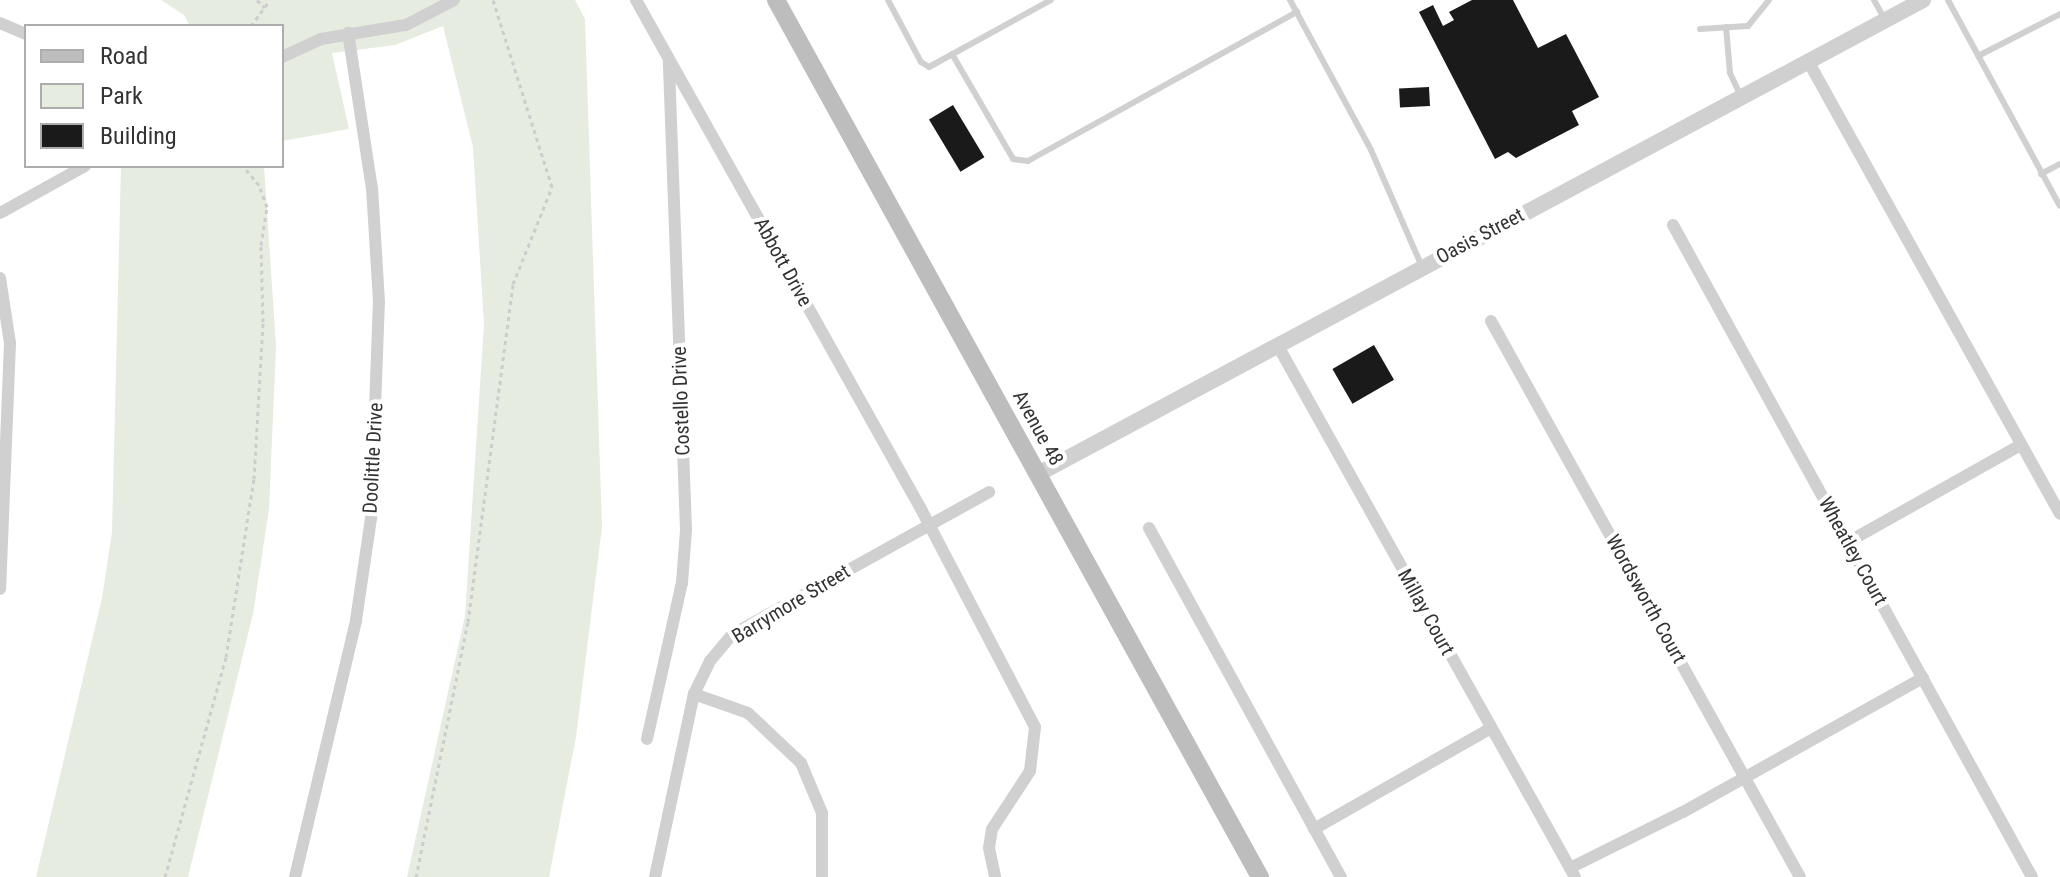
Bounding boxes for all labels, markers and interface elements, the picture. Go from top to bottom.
legend [24,24,284,168]
text: Road [100,42,148,70]
text: Park [100,82,143,110]
text: Building [100,122,177,150]
street label: Oasis Street [1432,203,1528,269]
street label: Abbott Drive [749,213,817,311]
street label: Costello Drive [667,346,695,456]
street label: Avenue 48 [1008,386,1068,470]
street label: Doolittle Drive [358,402,388,514]
street label: Wheatley Court [1813,493,1893,609]
street label: Wordsworth Court [1601,531,1691,667]
street label: Barrymore Street [728,559,854,649]
street label: Millay Court [1393,565,1459,659]

